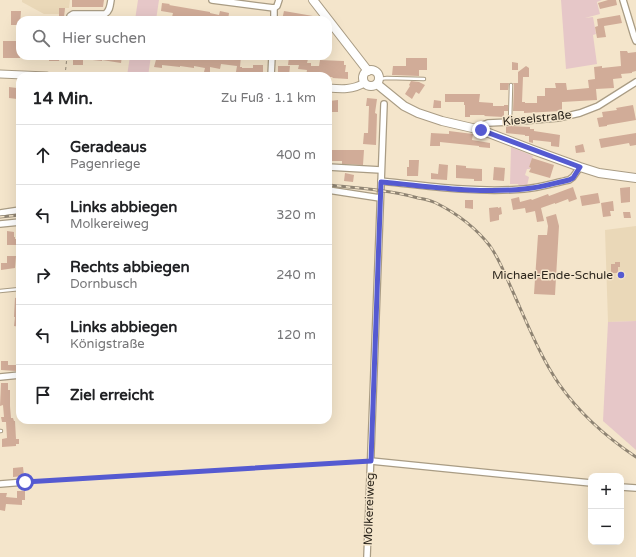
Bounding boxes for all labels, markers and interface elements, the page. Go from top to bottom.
search box [16,16,332,60]
icon: search [30,27,52,49]
text: Hier suchen [62,29,146,47]
text: 14 Min. [32,88,93,109]
text: Zu Fuß · 1.1 km [221,90,316,106]
street label: Kieselstraße [502,107,572,129]
route end [472,121,490,139]
text: Geradeaus [70,138,147,156]
icon: ahead [32,144,54,166]
text: 400 m [276,147,316,163]
text: Pagenriege [70,156,140,172]
text: Links abbiegen [70,198,177,216]
icon: left [32,204,54,226]
text: 320 m [276,207,316,223]
text: Molkereiweg [70,216,149,232]
text: Rechts abbiegen [70,258,190,276]
icon: right [32,264,54,286]
text: 240 m [276,267,316,283]
place label: Michael-Ende-Schule [492,268,613,282]
marker: Michael-Ende-Schule [616,270,626,280]
text: Dornbusch [70,276,138,292]
text: Links abbiegen [70,318,177,336]
icon: left [32,324,54,346]
text: 120 m [276,327,316,343]
text: Königstraße [70,336,145,352]
icon: arrive [32,384,54,406]
text: Ziel erreicht [70,386,154,404]
street label: Molkereiweg [361,472,377,546]
route start [16,473,34,491]
map controls [588,473,624,545]
button: + [588,473,624,509]
button: − [588,509,624,545]

